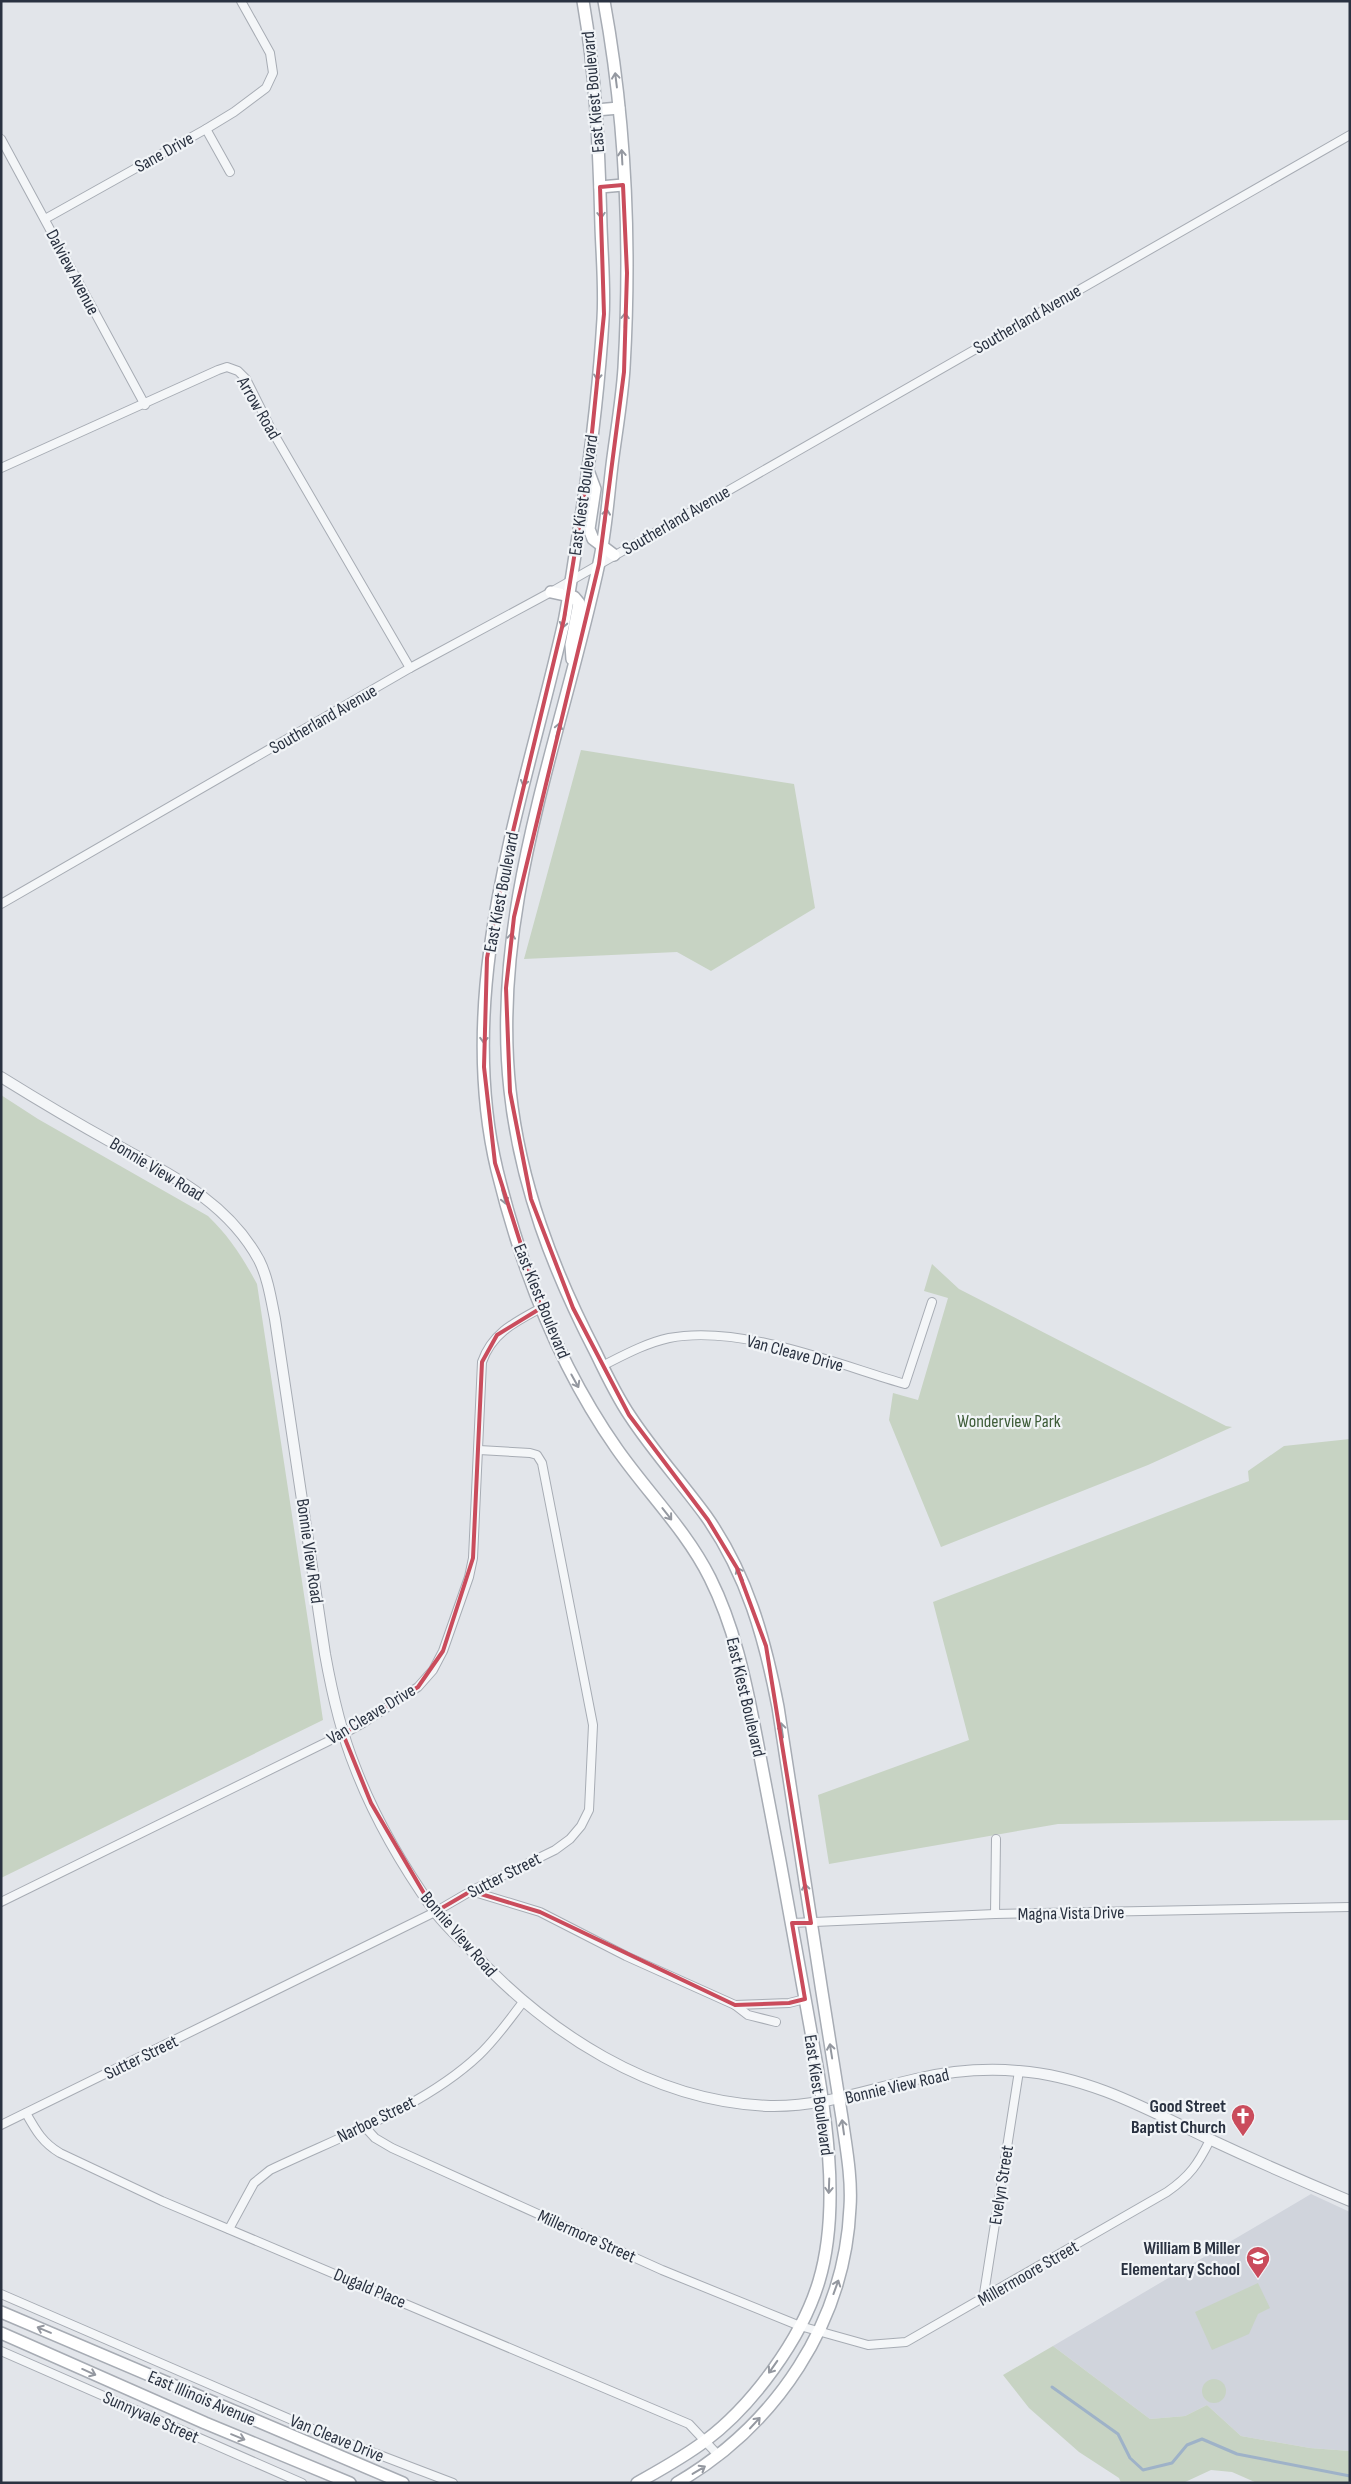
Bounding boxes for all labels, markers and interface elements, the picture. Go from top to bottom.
street label: East Kiest Boulevard [578,30,609,154]
one-way arrow [611,72,621,88]
street label: Sane Drive [131,128,197,177]
one-way arrow [617,150,627,166]
one-way arrow [596,203,606,219]
street label: Dalview Avenue [41,226,104,318]
street label: Southerland Avenue [970,280,1085,359]
one-way arrow [621,312,630,328]
one-way arrow [593,365,603,381]
street label: Arrow Road [232,372,285,443]
street label: East Kiest Boulevard [565,433,602,557]
street label: Southerland Avenue [619,481,734,560]
one-way arrow [601,508,611,524]
one-way arrow [558,612,568,628]
street label: Southerland Avenue [266,680,381,759]
one-way arrow [554,722,563,738]
one-way arrow [520,770,530,786]
street label: East Kiest Boulevard [480,830,523,954]
one-way arrow [506,932,516,948]
one-way arrow [479,1028,489,1044]
street label: Bonnie View Road [106,1133,208,1206]
one-way arrow [500,1189,510,1205]
street label: East Kiest Boulevard [509,1241,574,1362]
street label: Van Cleave Drive [744,1330,846,1377]
one-way arrow [571,1373,580,1388]
park label: Wonderview Park [957,1411,1061,1432]
street label: Bonnie View Road [292,1497,327,1605]
one-way arrow [662,1507,673,1520]
one-way arrow [734,1567,744,1582]
street label: East Kiest Boulevard [722,1635,769,1759]
street label: Van Cleave Drive [323,1680,419,1749]
one-way arrow [776,1722,786,1738]
street label: Sutter Street [464,1848,545,1903]
one-way arrow [801,1883,811,1899]
street label: Bonnie View Road [416,1887,501,1981]
street label: Magna Vista Drive [1017,1902,1125,1925]
street label: Sutter Street [101,2030,182,2084]
street label: East Kiest Boulevard [800,2033,837,2157]
one-way arrow [826,2044,836,2060]
street label: Bonnie View Road [843,2064,951,2109]
street label: Narboe Street [334,2091,419,2147]
place label: Good Street Baptist Church [1131,2096,1226,2138]
church icon: Good Street Baptist Church [1230,2103,1256,2137]
one-way arrow [838,2119,848,2135]
street label: Evelyn Street [985,2143,1018,2226]
one-way arrow [824,2177,834,2193]
street label: Millermore Street [535,2205,640,2268]
street label: Millermoore Street [974,2236,1083,2311]
place label: William B Miller Elementary School [1121,2238,1240,2280]
school or university icon: William B Miller Elementary School [1245,2245,1271,2279]
street label: Dugald Place [331,2264,409,2313]
one-way arrow [832,2280,841,2295]
one-way arrow [37,2325,52,2335]
one-way arrow [768,2360,778,2374]
street label: East Illinois Avenue [145,2366,259,2431]
one-way arrow [81,2368,96,2378]
street label: Sunnyvale Street [100,2387,202,2448]
street label: Van Cleave Drive [287,2410,387,2467]
one-way arrow [749,2416,761,2429]
one-way arrow [230,2432,245,2442]
one-way arrow [691,2465,705,2475]

